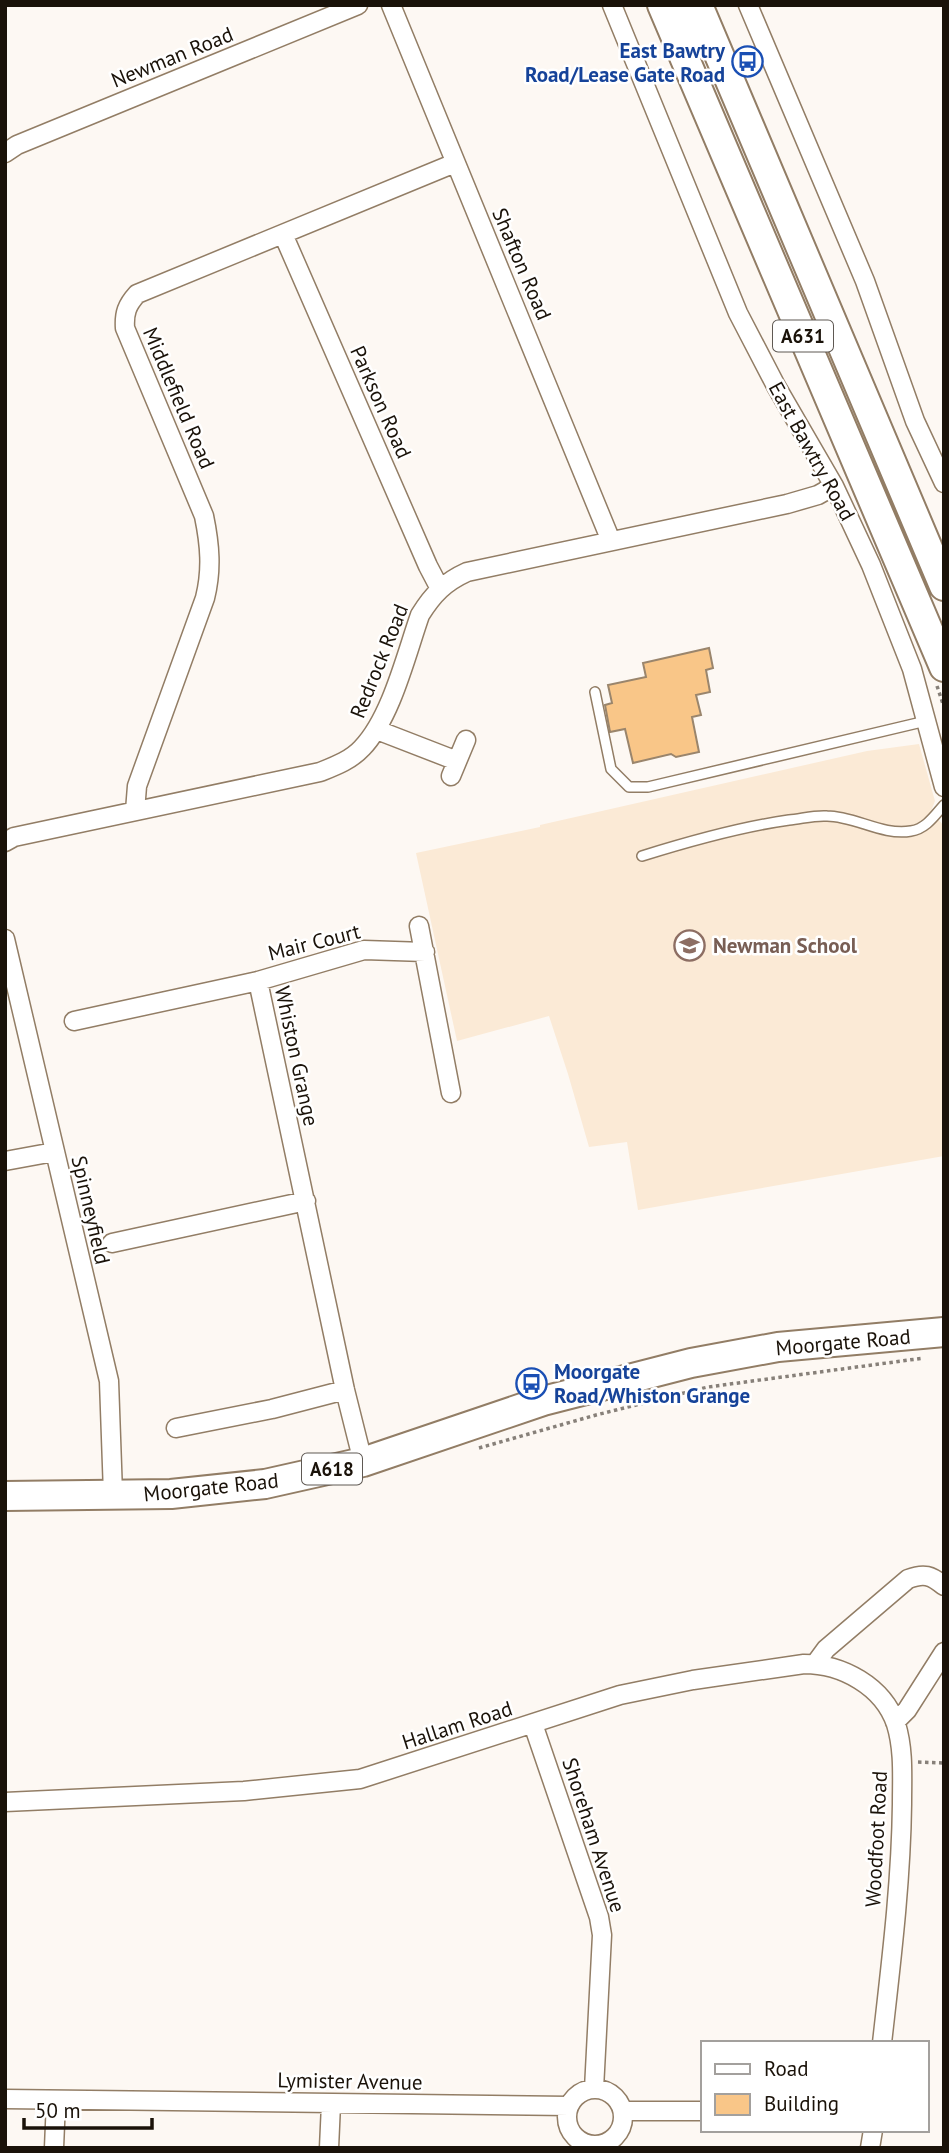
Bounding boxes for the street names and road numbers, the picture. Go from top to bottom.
street label: Newman Road [107,20,237,94]
street label: Shafton Road [486,204,558,324]
road number: A631 [773,320,833,352]
street label: Middlefield Road [137,323,221,473]
street label: Parkson Road [344,342,418,462]
street label: East Bawtry Road [763,377,861,525]
street label: Redrock Road [344,600,414,722]
street label: Mair Court [265,918,363,966]
street label: Whiston Grange [269,984,325,1128]
street label: Spinneyfield [65,1153,117,1267]
street label: Moorgate Road [774,1323,912,1361]
road number: A618 [302,1454,362,1484]
street label: Moorgate Road [142,1466,280,1508]
street label: Hallam Road [398,1694,516,1756]
street label: Shoreham Avenue [556,1754,632,1916]
street label: Woodfoot Road [859,1770,893,1908]
street label: Lymister Avenue [277,2066,423,2096]

